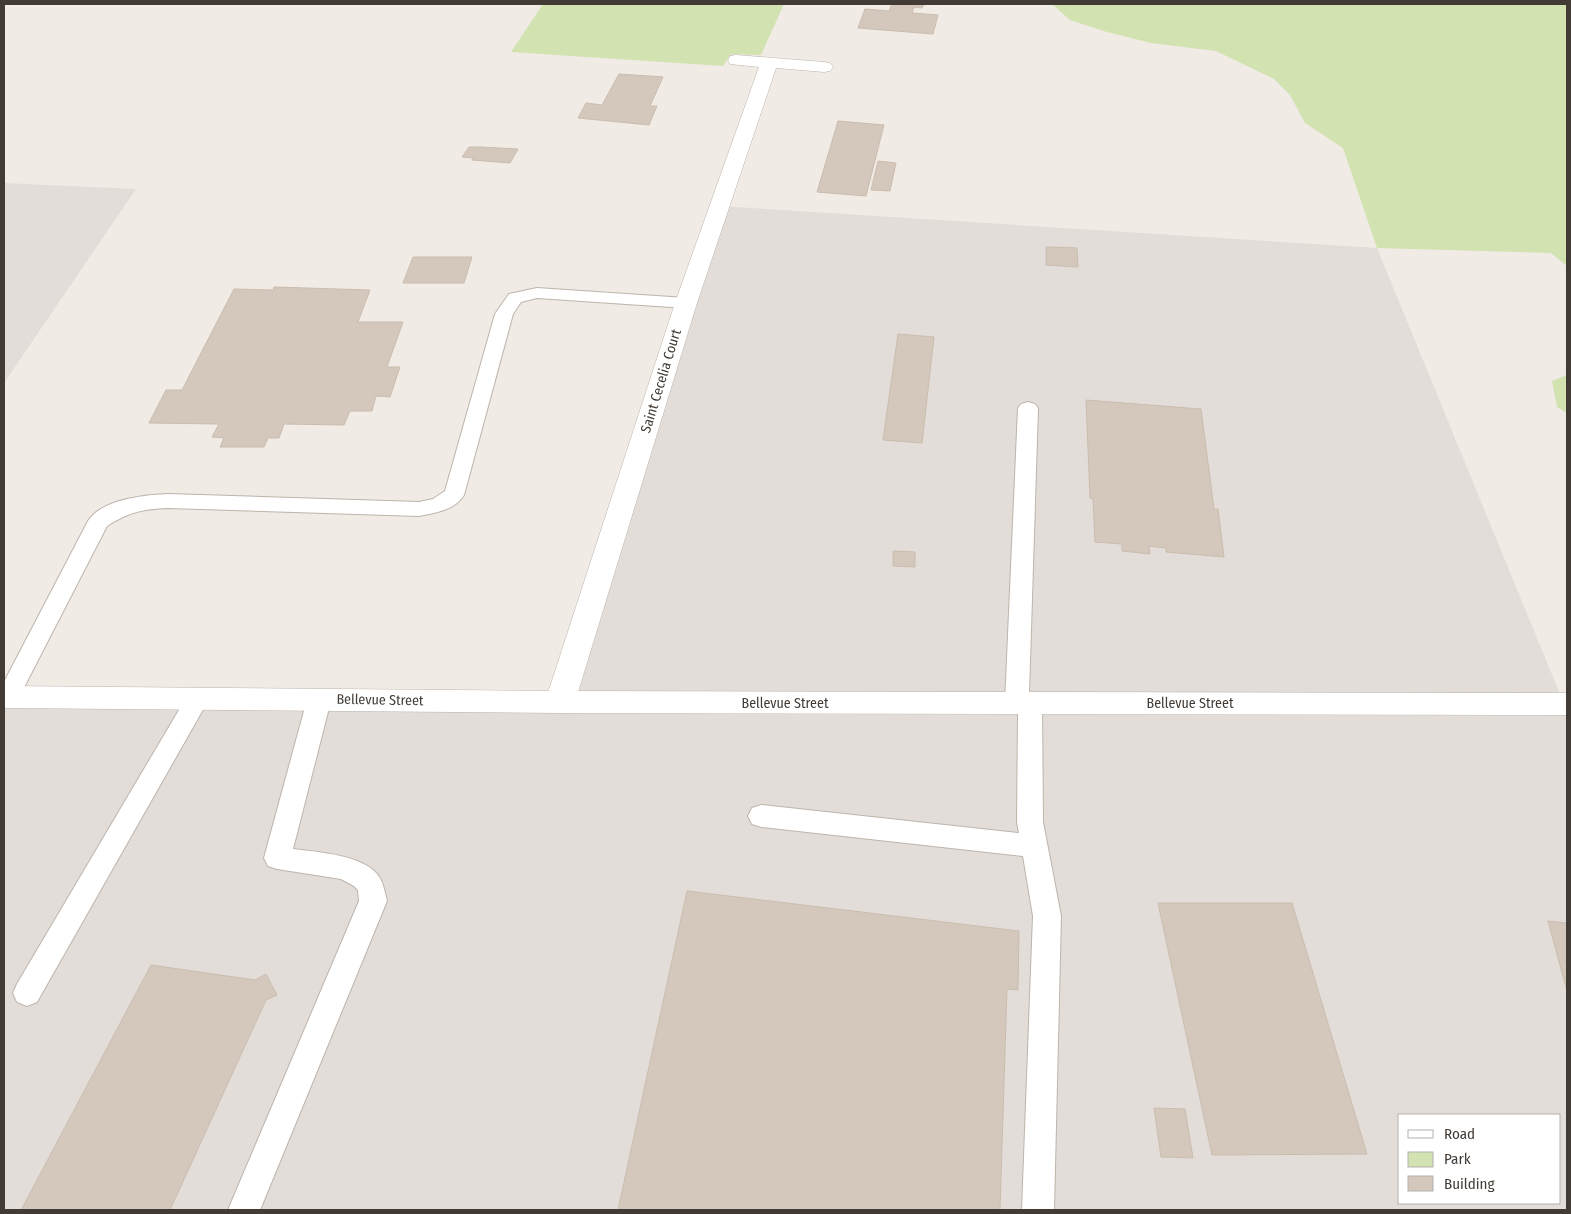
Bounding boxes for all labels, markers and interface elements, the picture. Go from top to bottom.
street label: Saint Cecelia Court [637,327,685,435]
street label: Bellevue Street [336,691,424,709]
street label: Bellevue Street [742,695,829,712]
street label: Bellevue Street [1147,695,1234,712]
legend [1398,1114,1561,1204]
text: Road [1444,1125,1475,1143]
text: Park [1444,1150,1471,1168]
text: Building [1444,1175,1495,1193]

